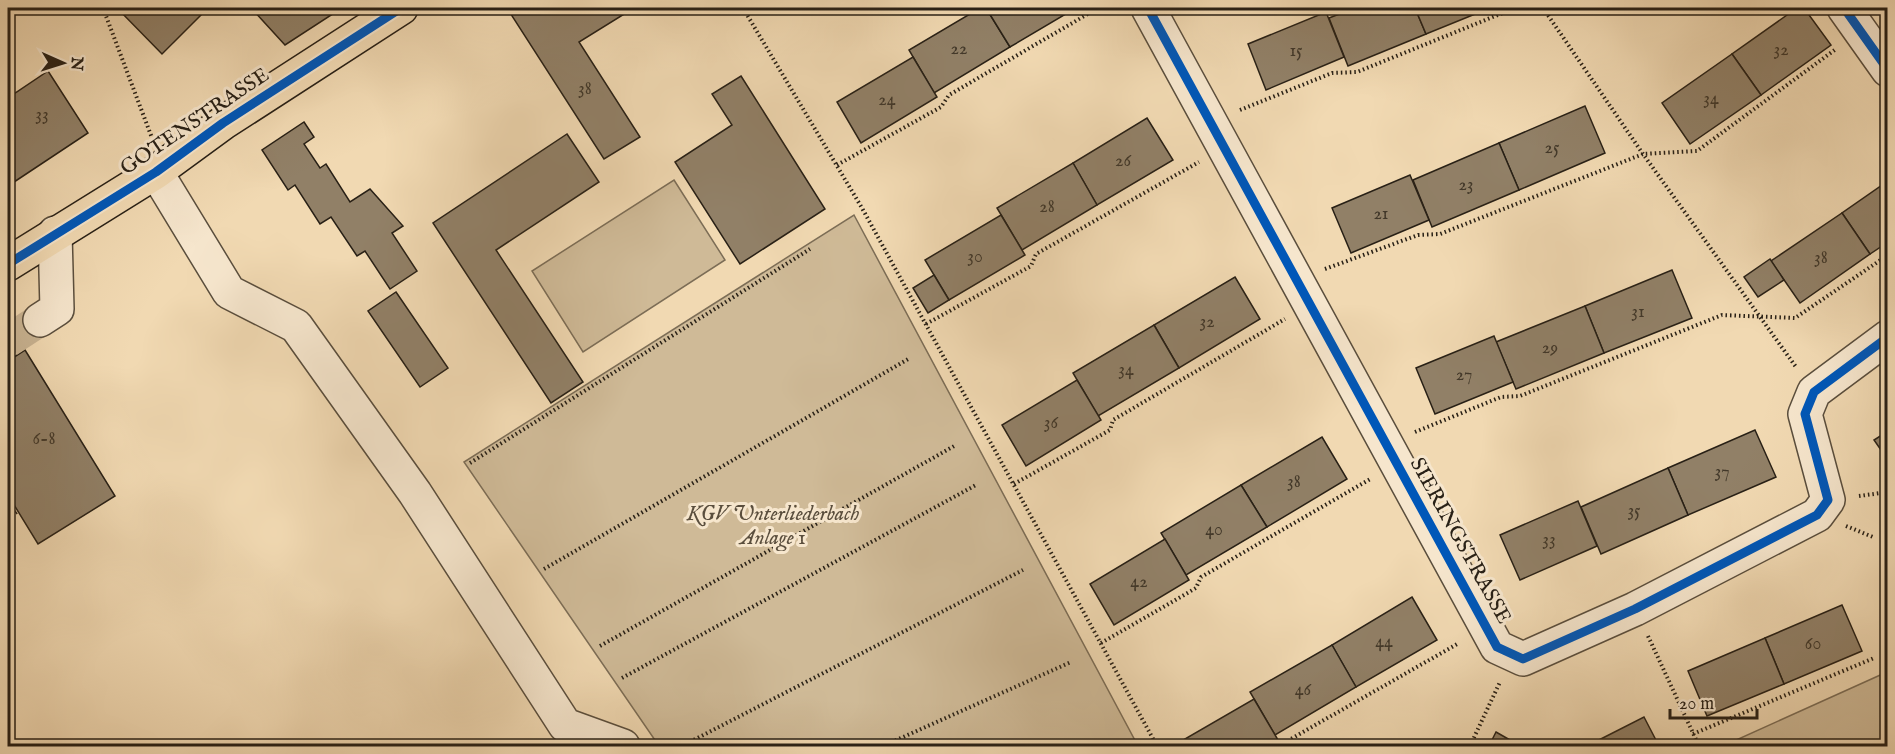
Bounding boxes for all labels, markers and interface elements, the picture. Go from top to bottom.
north arrow [33,33,93,93]
house number: 22 [951,38,967,61]
house number: 32 [1773,39,1789,62]
house number: 15 [1289,40,1303,63]
text: N [66,55,86,71]
street label: GOTENSTRASSE [115,62,275,182]
house number: 38 [578,78,592,101]
house number: 34 [1703,88,1719,111]
house number: 24 [878,89,896,112]
house number: 33 [35,104,49,127]
house number: 25 [1545,137,1560,160]
house number: 26 [1115,150,1131,173]
house number: 23 [1458,174,1474,197]
house number: 28 [1039,196,1055,219]
house number: 21 [1373,203,1389,226]
house number: 30 [967,246,983,269]
house number: 38 [1814,247,1828,270]
house number: 31 [1631,301,1645,324]
house number: 32 [1199,311,1215,334]
house number: 29 [1542,337,1558,360]
house number: 34 [1118,359,1134,382]
house number: 27 [1456,364,1472,387]
house number: 36 [1044,412,1059,435]
house number: 6-8 [32,428,56,451]
street label: SIERINGSTRASSE [1403,453,1517,629]
house number: 37 [1714,461,1730,484]
house number: 38 [1287,471,1301,494]
house number: 35 [1627,500,1641,523]
park label: KGV Unterliederbach Anlage 1 [686,501,859,552]
house number: 40 [1205,519,1223,542]
house number: 33 [1542,529,1556,552]
house number: 42 [1130,571,1148,594]
house number: 44 [1375,631,1393,654]
house number: 60 [1805,633,1821,656]
house number: 46 [1295,679,1312,702]
scale bar [1670,682,1757,720]
text: 20 m [1679,693,1714,716]

